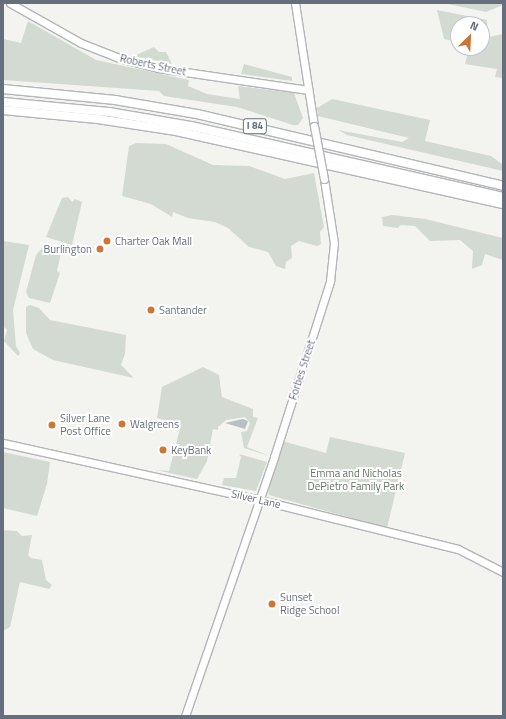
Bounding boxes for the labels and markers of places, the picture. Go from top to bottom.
place label: Charter Oak Mall [115,234,192,248]
marker: Charter Oak Mall [102,236,112,246]
place label: Burlington [43,242,92,256]
marker: Burlington [95,244,105,254]
place label: Santander [159,303,207,317]
marker: Santander [146,305,156,315]
place label: Silver Lane Post Office [60,412,111,438]
place label: Walgreens [130,417,179,431]
marker: Walgreens [117,419,127,429]
marker: Silver Lane Post Office [47,420,57,430]
place label: KeyBank [171,443,211,457]
marker: KeyBank [158,445,168,455]
place label: Sunset Ridge School [280,591,339,617]
marker: Sunset Ridge School [267,599,277,609]

